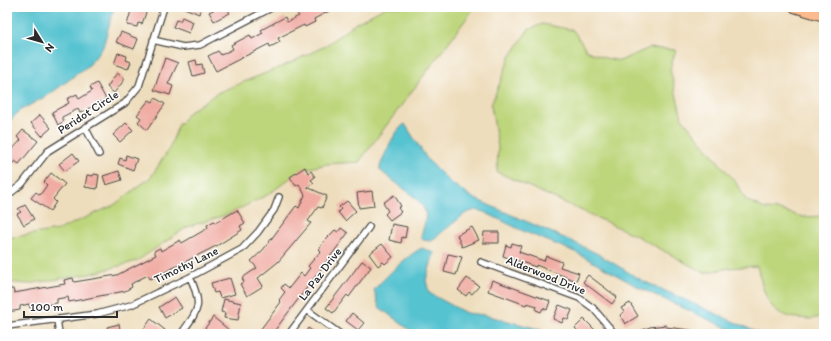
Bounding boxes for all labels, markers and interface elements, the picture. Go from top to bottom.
north arrow [22,22,62,62]
text: N [42,41,57,55]
street label: Peridot Circle [55,87,121,137]
street label: Timothy Lane [152,243,221,287]
street label: La Paz Drive [296,244,345,303]
street label: Alderwood Drive [504,253,588,297]
scale bar [24,293,117,319]
text: 100 m [30,300,63,314]

